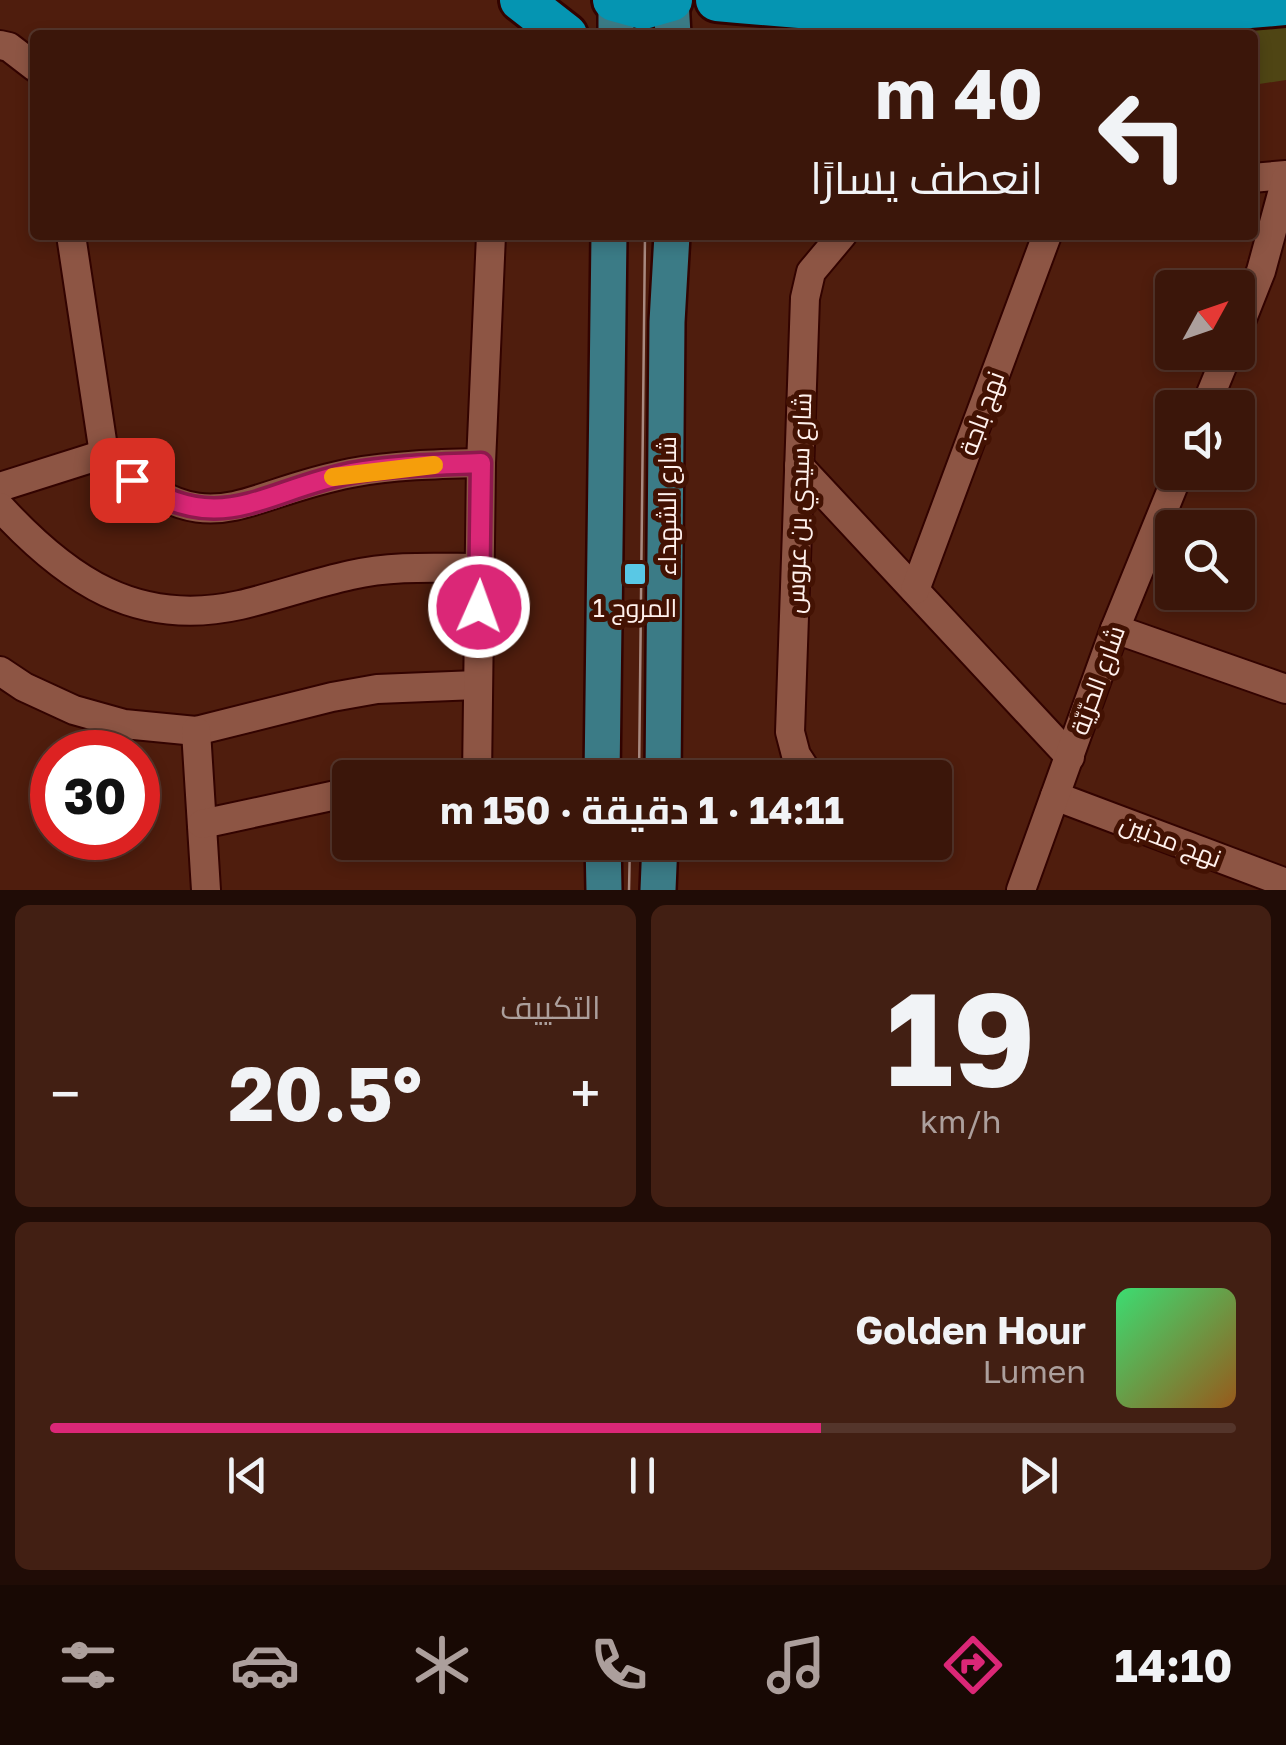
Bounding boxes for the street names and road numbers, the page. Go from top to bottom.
street label: نهج باجة [951,367,1012,460]
street label: شارع سيدي بن عروس [779,392,822,614]
street label: شارع الشهداء [651,436,684,576]
street label: شارع الحرّيّة [1063,621,1133,740]
street label: نهج مدنين [1115,807,1226,875]

